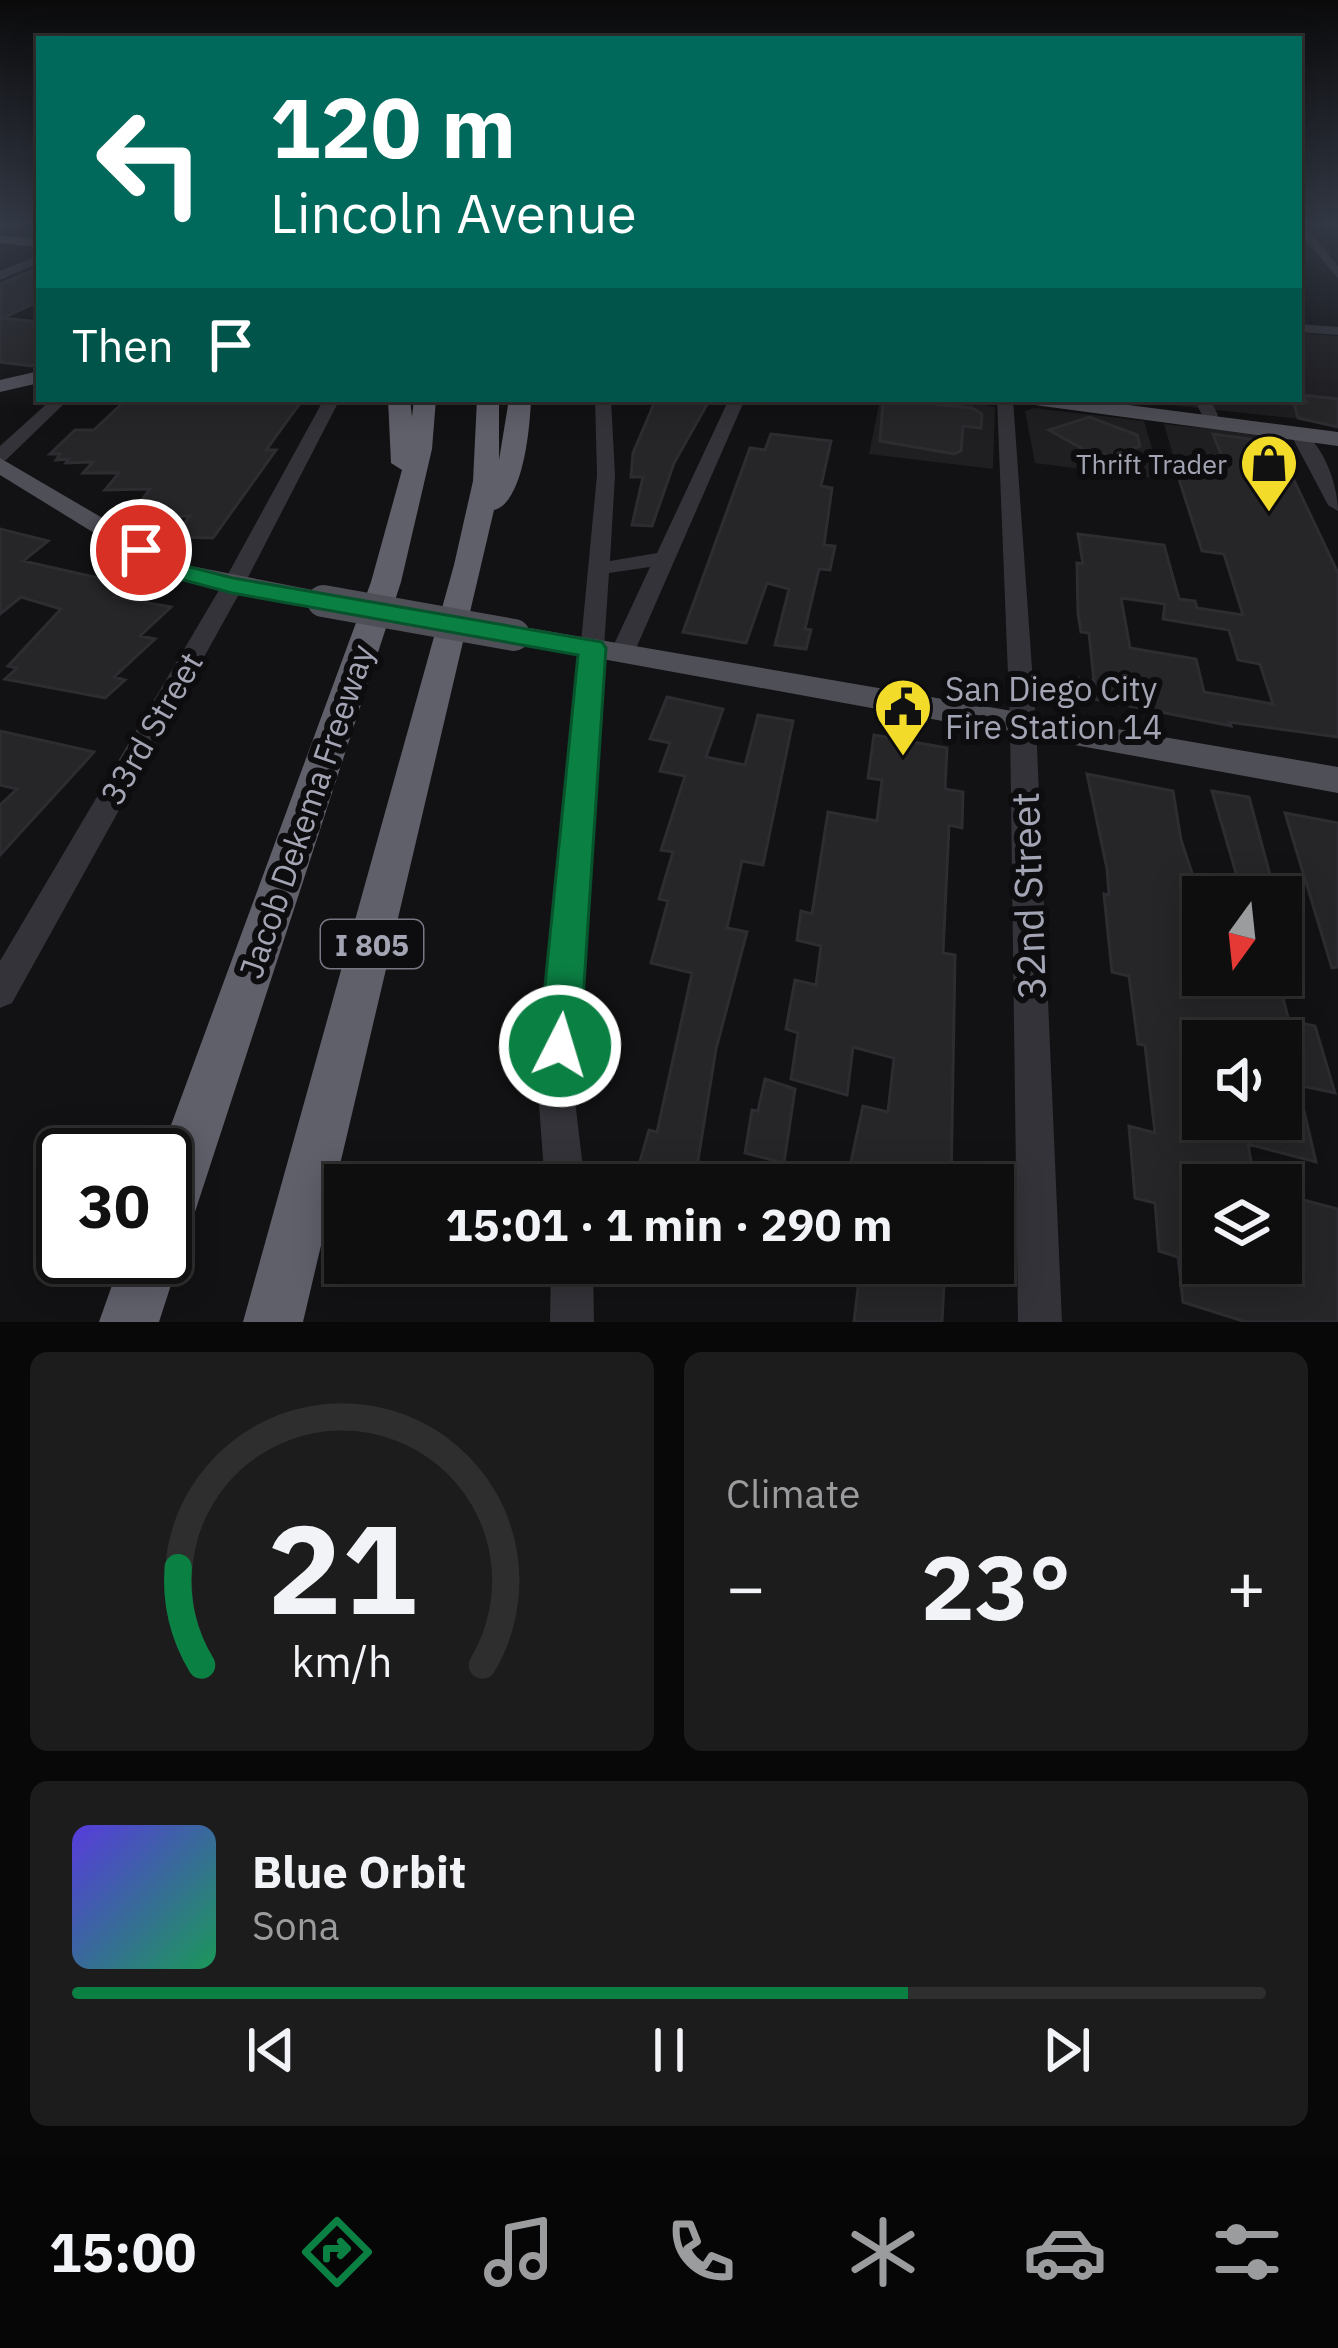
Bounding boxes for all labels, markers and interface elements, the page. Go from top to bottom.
text: 120 m [270,72,516,181]
icon: left [72,84,228,240]
text: Lincoln Avenue [270,178,637,248]
icon: arrive [198,312,264,378]
text: Then [72,316,174,374]
shop icon: Thrift Trader [1238,432,1300,514]
place label: Thrift Trader [1076,446,1227,481]
pin [90,499,192,601]
icon: arrive [108,517,174,583]
street label: Jacob Dekema Freeway [229,638,383,984]
street label: 33rd Street [90,644,212,812]
place label: San Diego City Fire Station 14 [945,667,1162,748]
public building icon: San Diego City Fire Station 14 [872,676,934,758]
street label: 32nd Street [999,791,1057,1001]
north arrow [1182,876,1302,996]
map controls [1182,876,1302,1284]
road number: I 805 [321,920,423,968]
position arrow [497,983,623,1109]
button: sound [1182,1020,1302,1140]
speed limit sign: 30 [36,1128,192,1284]
button: layers [1182,1164,1302,1284]
text: 15:01 · 1 min · 290 m [446,1195,892,1253]
text: Climate [726,1468,860,1519]
text: 21 [267,1486,417,1648]
text: 23° [921,1528,1071,1645]
text: − [726,1543,766,1629]
text: + [1226,1543,1266,1629]
text: km/h [292,1632,392,1688]
text: Blue Orbit [252,1842,466,1900]
text: Sona [252,1900,339,1951]
icon: previous [238,2017,304,2083]
icon: pause [636,2017,702,2083]
icon: next [1034,2017,1100,2083]
icon: directions [295,2210,379,2294]
icon: music [477,2210,561,2294]
icon: phone [659,2210,743,2294]
icon: climate [841,2210,925,2294]
icon: car [1023,2210,1107,2294]
icon: filters [1205,2210,1289,2294]
text: 15:00 [49,2217,196,2287]

